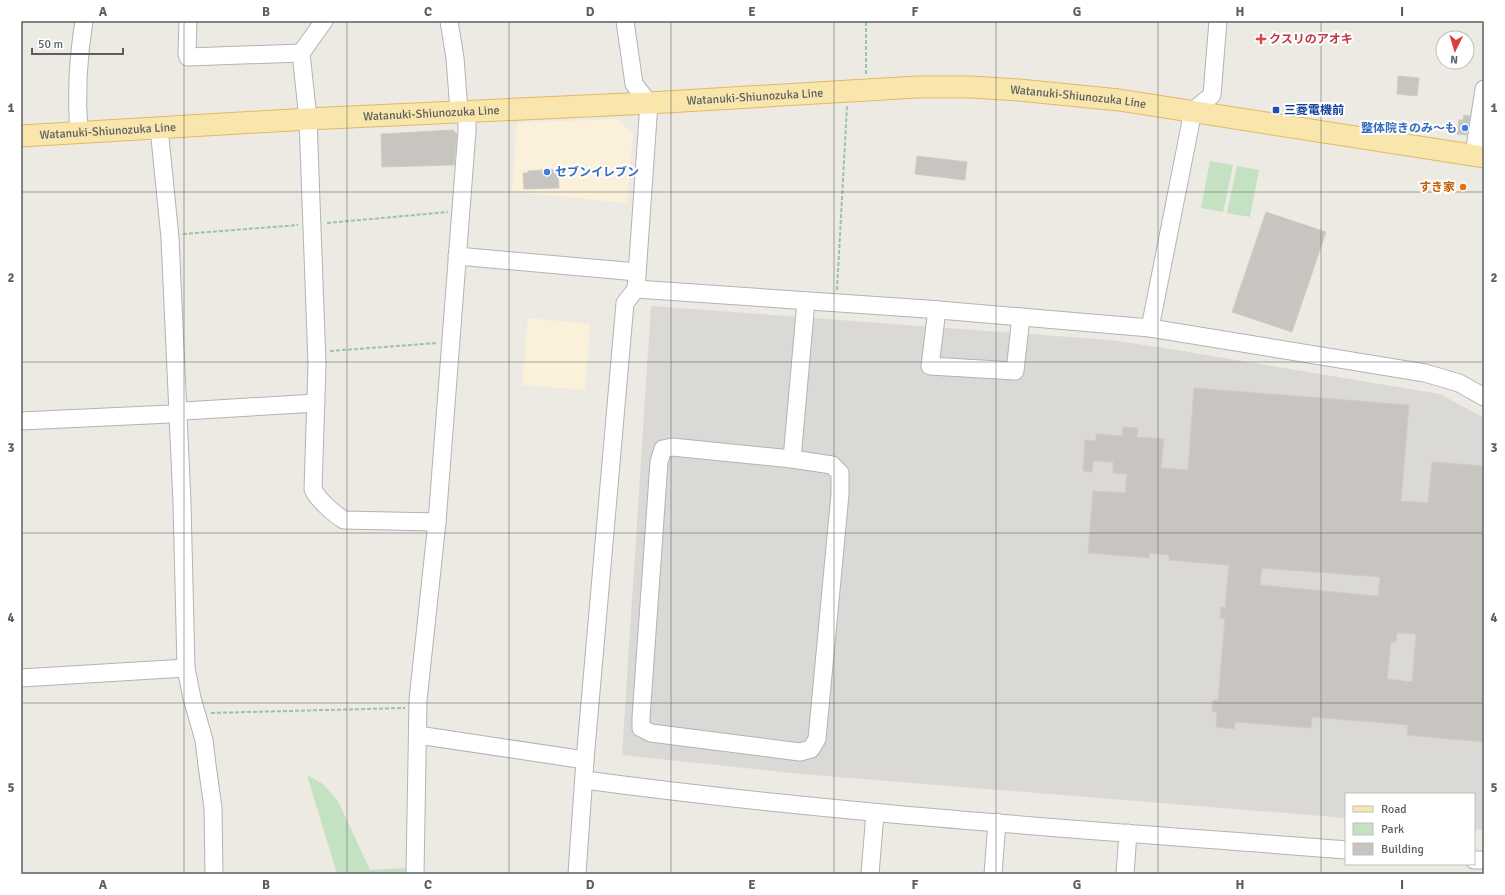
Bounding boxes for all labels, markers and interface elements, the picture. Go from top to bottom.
text: A [99,4,108,20]
text: B [262,4,270,20]
text: C [424,4,432,20]
text: D [586,4,595,20]
text: E [748,4,756,20]
text: F [912,4,919,20]
text: G [1073,4,1081,20]
text: H [1236,4,1244,20]
text: I [1400,4,1404,20]
scale bar [32,30,123,56]
north arrow [1435,30,1475,70]
place label: クスリのアオキ [1269,32,1353,47]
marker: クスリのアオキ [1256,34,1266,44]
text: 50 m [38,37,63,52]
text: N [1450,53,1459,66]
street label: Watanuki-Shiunozuka Line [1010,82,1147,112]
street label: Watanuki-Shiunozuka Line [686,86,824,109]
text: 1 [7,100,15,116]
text: 1 [1490,100,1498,116]
street label: Watanuki-Shiunozuka Line [363,103,500,124]
place label: 三菱電機前 [1284,103,1344,118]
marker: 三菱電機前 [1271,105,1281,115]
street label: Watanuki-Shiunozuka Line [39,120,177,143]
place label: 整体院きのみ〜も [1361,121,1457,136]
marker: 整体院きのみ〜も [1460,123,1470,133]
place label: セブンイレブン [555,165,639,180]
marker: セブンイレブン [542,167,552,177]
place label: すき家 [1419,180,1455,195]
marker: すき家 [1458,182,1468,192]
text: 2 [7,270,15,286]
text: 2 [1490,270,1498,286]
text: 3 [7,440,15,456]
text: 3 [1490,440,1498,456]
text: 4 [7,610,15,626]
text: 4 [1490,610,1498,626]
text: 5 [7,780,15,796]
text: 5 [1490,780,1498,796]
legend [1345,793,1475,865]
text: Road [1381,802,1407,817]
text: Park [1381,822,1404,837]
text: Building [1381,842,1424,857]
text: A [99,877,108,893]
text: B [262,877,270,893]
text: C [424,877,432,893]
text: D [586,877,595,893]
text: E [748,877,756,893]
text: F [912,877,919,893]
text: G [1073,877,1081,893]
text: H [1236,877,1244,893]
text: I [1400,877,1404,893]

